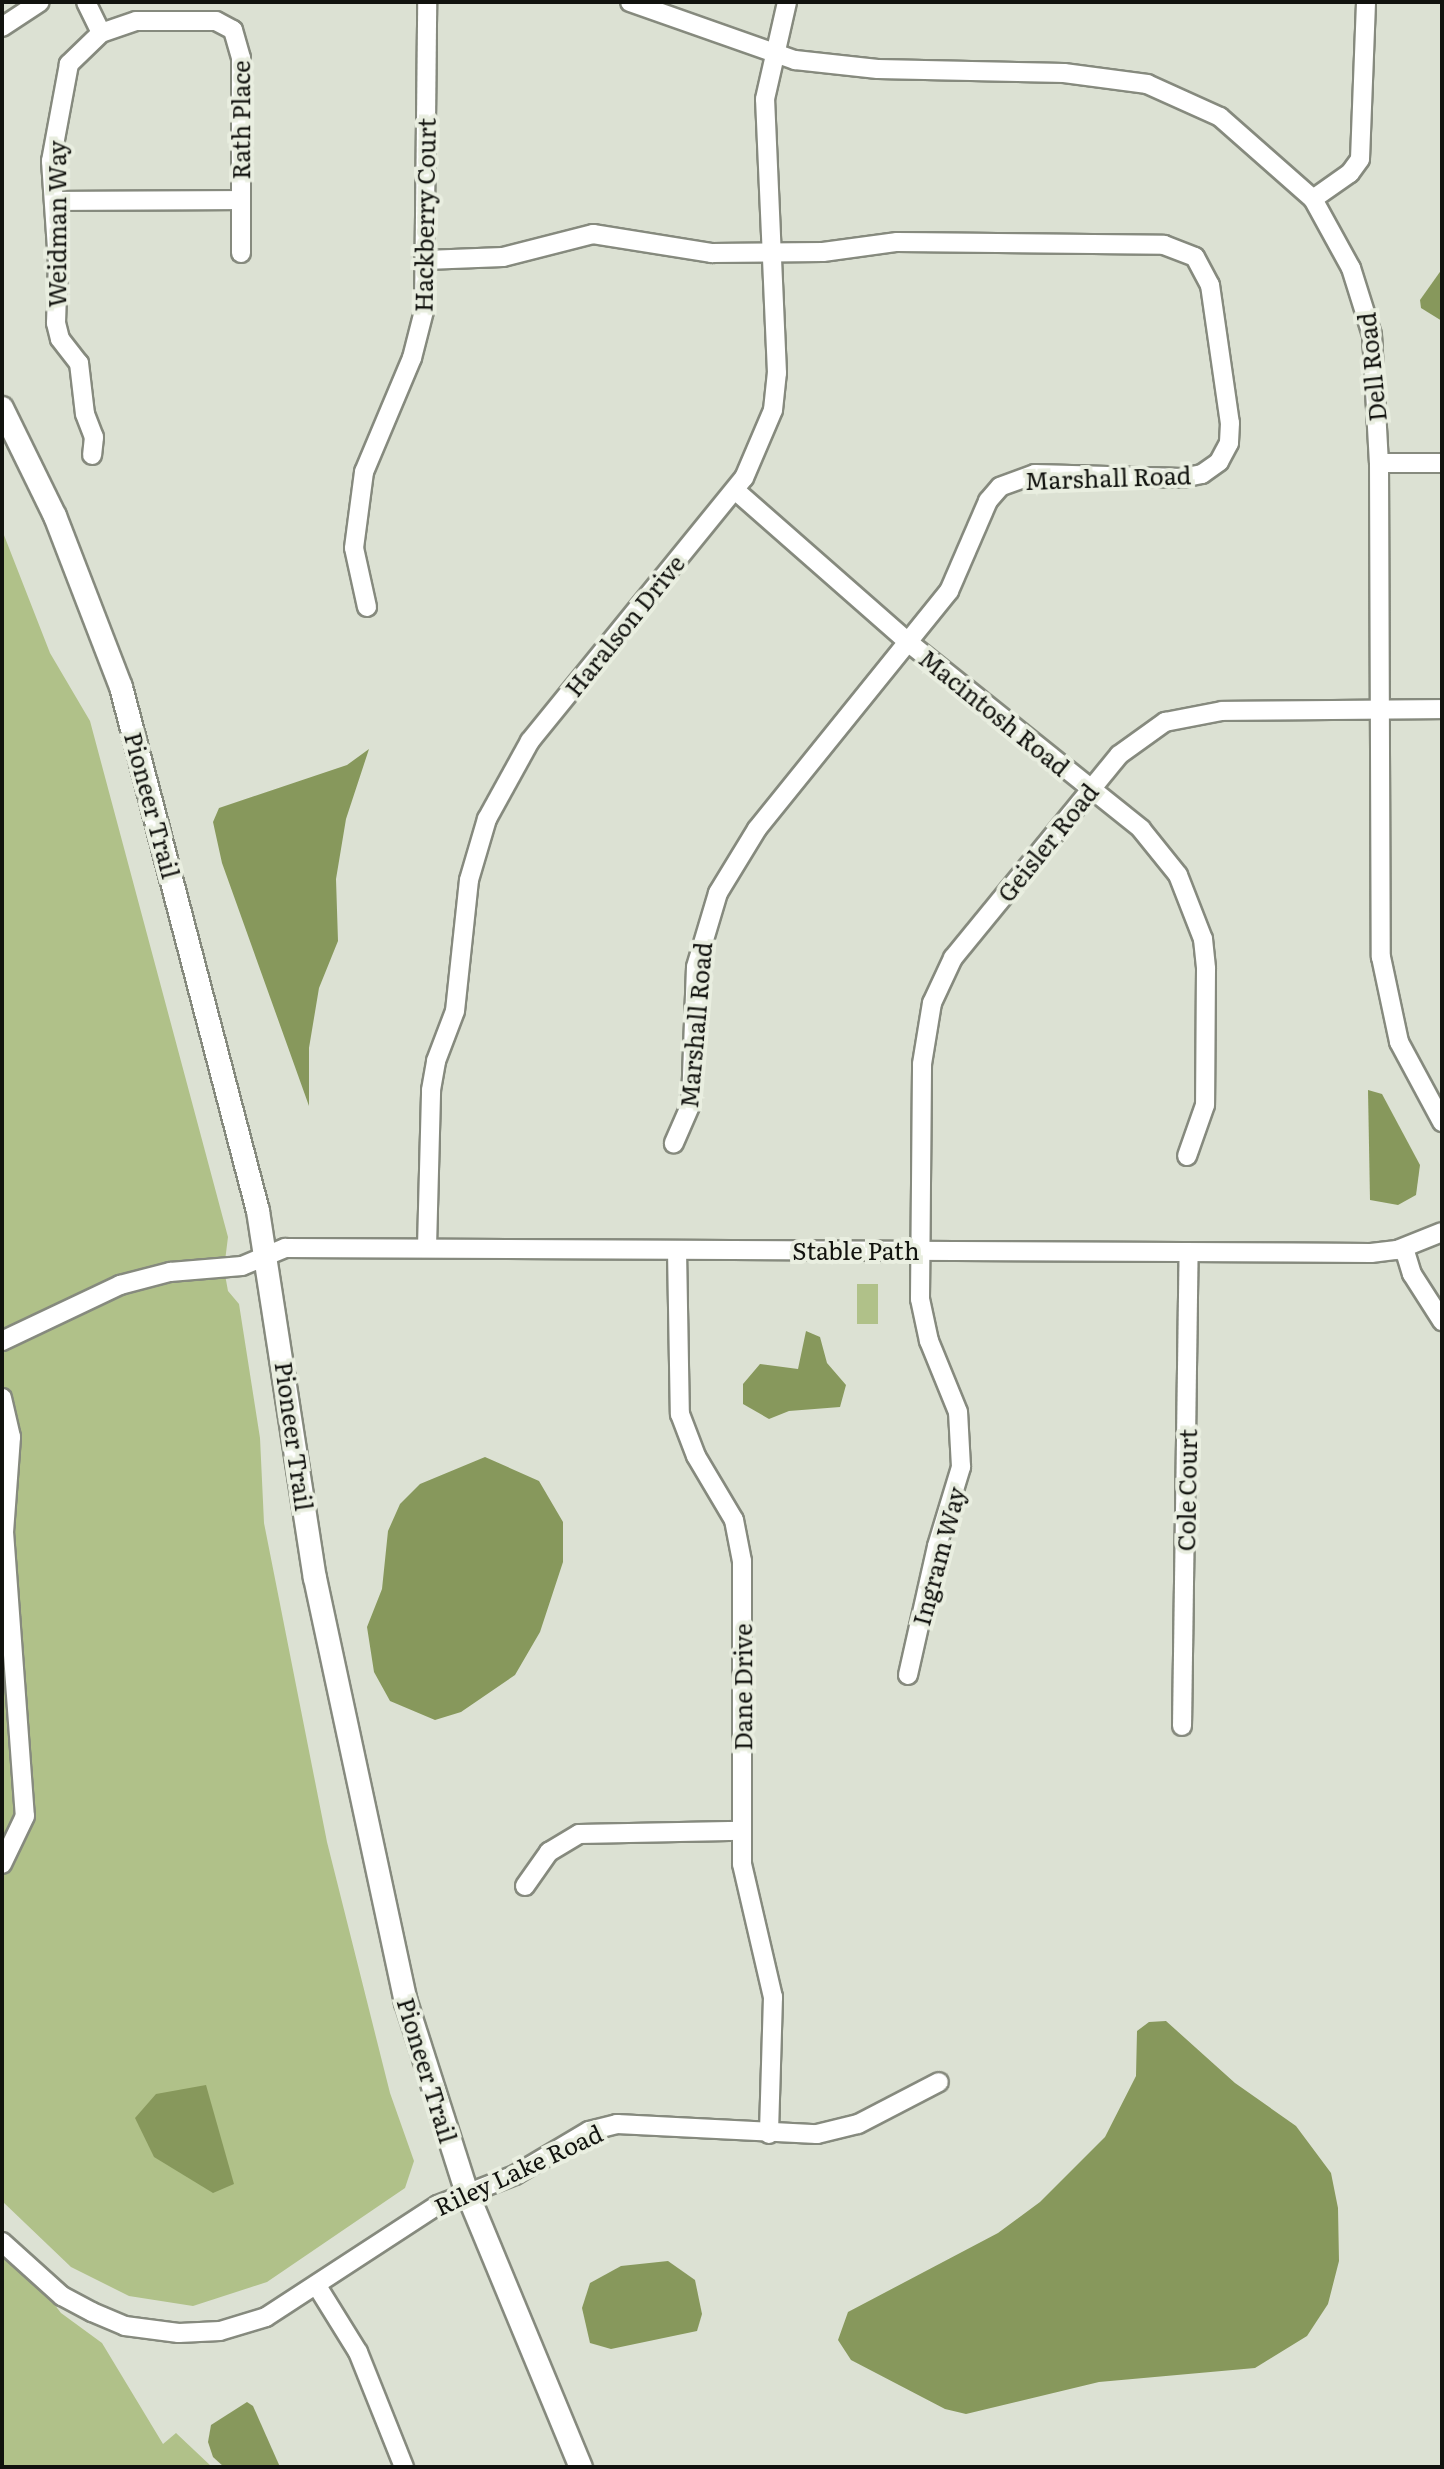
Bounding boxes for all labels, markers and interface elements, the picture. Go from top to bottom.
street label: Rath Place [226,60,254,180]
street label: Hackberry Court [408,118,440,312]
street label: Weidman Way [42,140,70,308]
street label: Dell Road [1351,311,1391,423]
street label: Marshall Road [1024,460,1192,494]
street label: Haralson Drive [558,548,690,702]
street label: Macintosh Road [914,643,1076,781]
street label: Pioneer Trail [120,729,186,881]
street label: Geisler Road [991,777,1103,907]
street label: Marshall Road [673,941,717,1109]
street label: Stable Path [792,1236,920,1264]
street label: Pioneer Trail [270,1360,320,1512]
street label: Cole Court [1171,1428,1201,1552]
street label: Ingram Way [906,1483,970,1629]
street label: Dane Drive [728,1623,756,1751]
street label: Pioneer Trail [392,1994,464,2146]
street label: Riley Lake Road [429,2117,607,2221]

